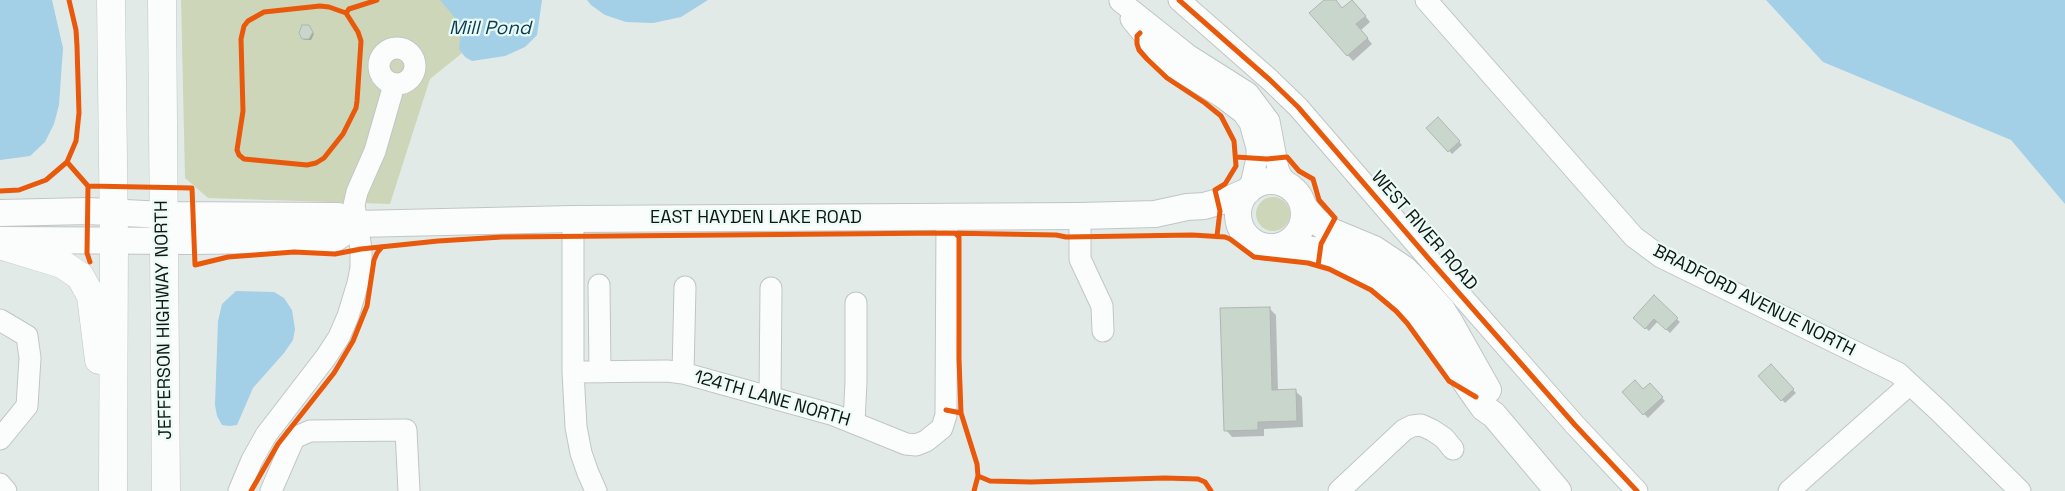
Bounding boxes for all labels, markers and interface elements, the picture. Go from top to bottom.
water label: Mill Pond [449,18,531,40]
street label: WEST RIVER ROAD [1366,167,1482,295]
street label: JEFFERSON HIGHWAY NORTH [151,200,177,440]
street label: EAST HAYDEN LAKE ROAD [650,207,862,229]
street label: BRADFORD AVENUE NORTH [1649,241,1859,361]
street label: 124TH LANE NORTH [691,366,853,432]

